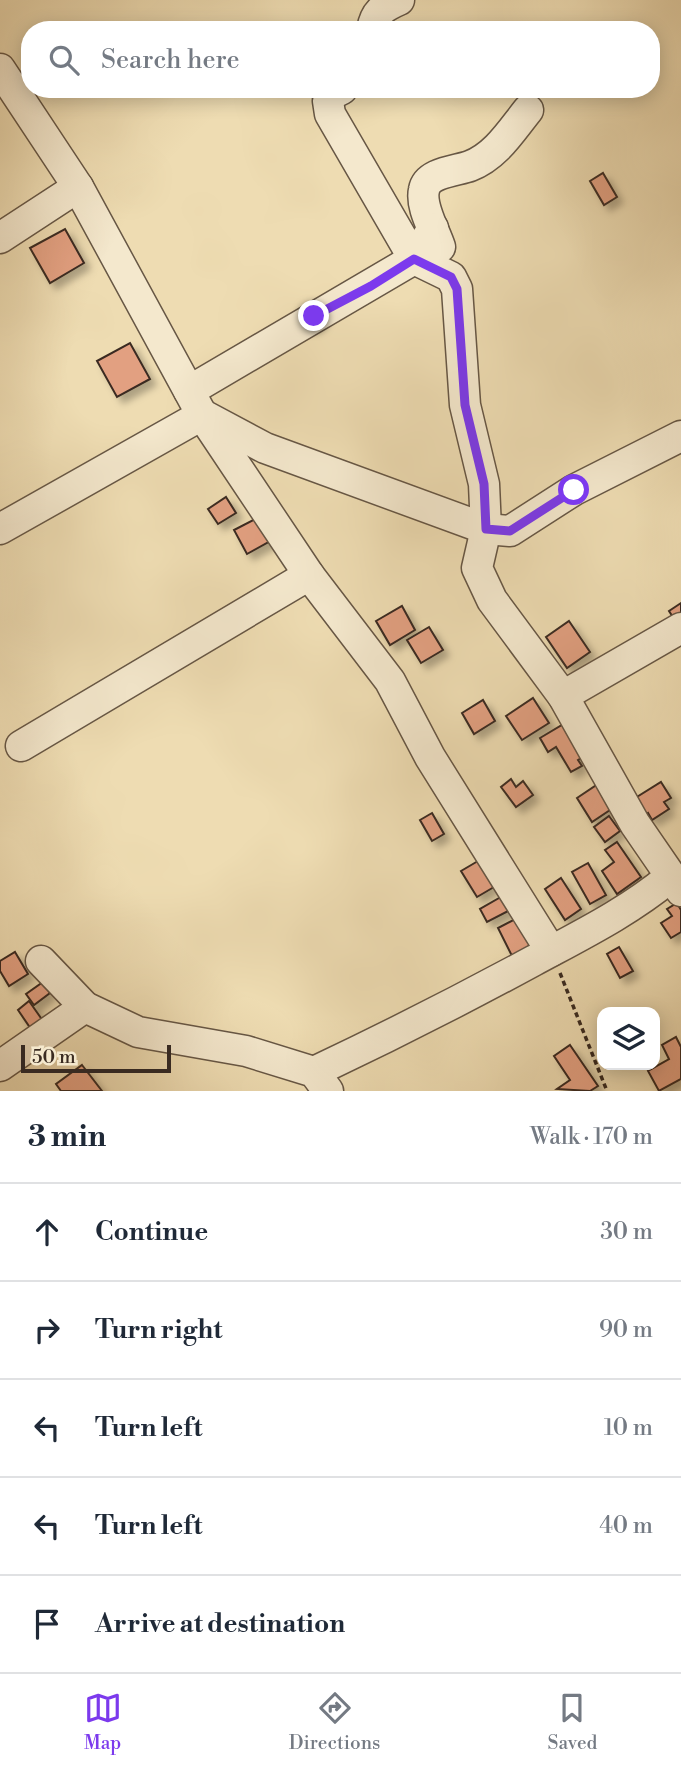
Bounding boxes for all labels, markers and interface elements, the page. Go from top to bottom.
search box [21,21,660,98]
icon: search [45,41,83,79]
text: Search here [101,44,240,76]
route end [298,300,329,331]
route start [558,474,589,505]
map controls [597,1007,660,1070]
button: layers [597,1007,660,1070]
scale bar [21,1042,172,1074]
text: 50 m [32,1045,76,1069]
text: 3 min [28,1118,106,1156]
text: Walk · 170 m [530,1123,653,1151]
icon: ahead [28,1213,66,1251]
text: Continue [95,1216,208,1248]
text: 30 m [600,1218,653,1246]
icon: right [28,1311,66,1349]
text: Turn right [95,1314,223,1346]
text: 90 m [599,1316,653,1344]
icon: left [28,1409,66,1447]
text: Turn left [95,1412,203,1444]
text: 10 m [604,1414,653,1442]
icon: left [28,1507,66,1545]
text: Turn left [95,1510,203,1542]
text: 40 m [599,1512,653,1540]
icon: arrive [28,1605,66,1643]
text: Arrive at destination [95,1608,345,1640]
tab: Map [84,1689,122,1755]
tab: Directions [289,1689,380,1755]
tab: Saved [548,1689,597,1755]

